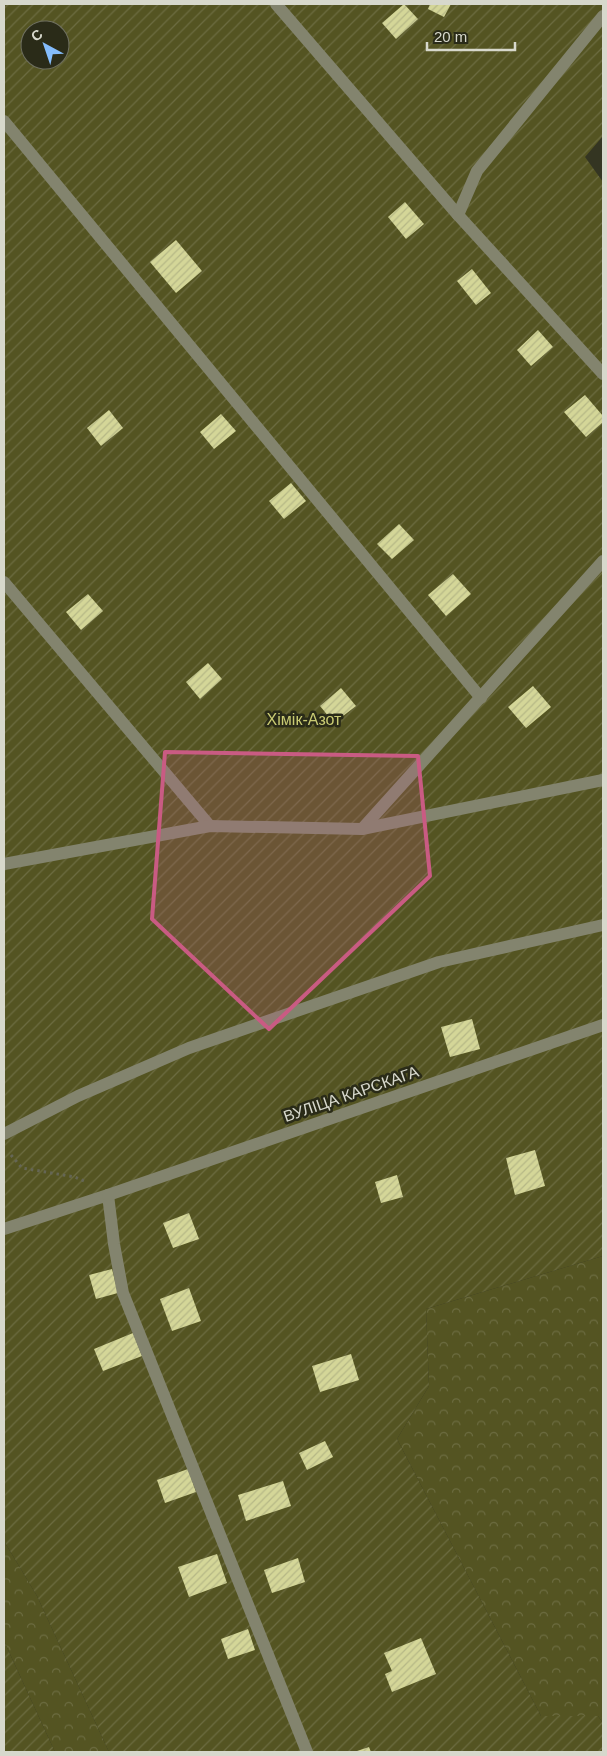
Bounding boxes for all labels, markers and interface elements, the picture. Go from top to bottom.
north arrow [20,20,70,70]
scale bar [427,20,514,52]
text: С [28,26,46,44]
text: 20 m [434,28,467,45]
park label: Хімік-Азот [267,711,342,728]
street label: ВУЛІЦА КАРСКАГА [281,1063,421,1125]

